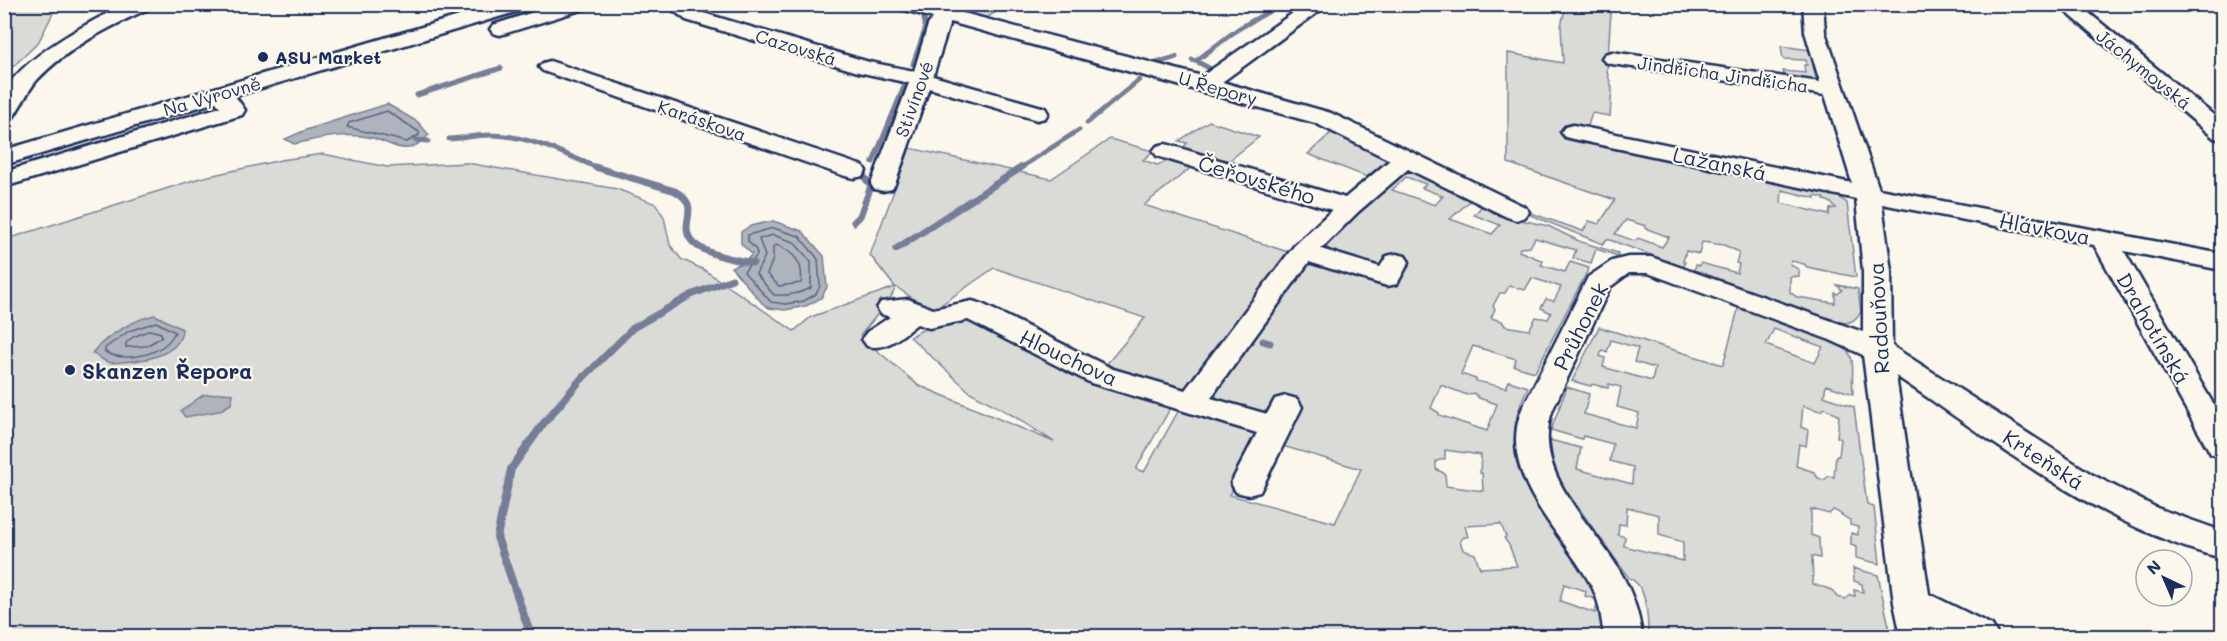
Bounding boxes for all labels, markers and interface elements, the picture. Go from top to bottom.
street label: Cazovská [752,23,840,71]
street label: Jáchymovská [2092,23,2196,115]
place label: ASU Market [275,45,381,69]
marker: ASU Market [256,50,270,64]
street label: Jindřicha Jindřicha [1636,50,1810,98]
street label: Stivínové [889,58,939,140]
street label: U Řepory [1176,65,1260,111]
street label: Na Výrovně [160,71,264,121]
street label: Karáskova [655,94,749,146]
street label: Lažanská [1671,140,1769,186]
street label: Čeřovského [1195,148,1319,210]
street label: Hlávkova [1997,206,2093,250]
street label: Radouňova [1862,261,1894,375]
street label: Drahotínská [2111,267,2197,389]
street label: Průhonek [1546,278,1614,374]
street label: Hlouchova [1016,323,1122,391]
place label: Skanzen Řepora [82,357,252,384]
marker: Skanzen Řepora [63,363,77,377]
street label: Krteňská [1998,423,2090,495]
north arrow [2134,548,2194,608]
text: N [2142,555,2165,579]

